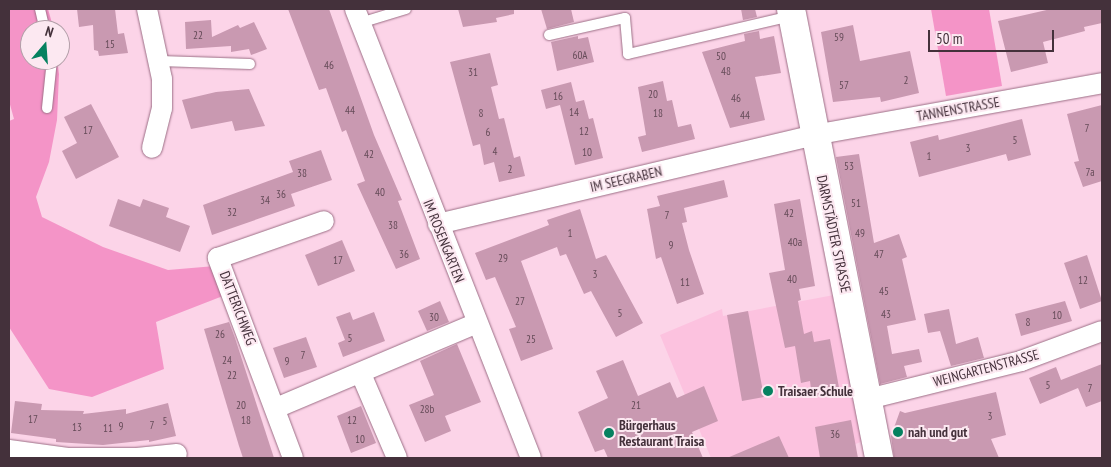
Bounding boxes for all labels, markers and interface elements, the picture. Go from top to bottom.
north arrow [20,20,70,70]
scale bar [931,20,1057,52]
text: N [43,22,56,41]
house number: 22 [193,28,203,42]
text: 50 m [936,29,962,48]
house number: 59 [834,30,844,44]
house number: 15 [105,37,115,51]
house number: 60A [572,48,588,62]
house number: 50 [716,49,726,63]
house number: 46 [324,58,334,72]
house number: 48 [721,64,731,78]
house number: 31 [468,65,478,79]
house number: 2 [904,73,908,87]
house number: 57 [839,78,849,92]
house number: 20 [648,87,658,101]
house number: 16 [553,89,563,103]
house number: 46 [731,91,741,105]
street label: TANNENSTRASSE [915,93,1001,125]
house number: 44 [345,103,355,117]
house number: 14 [569,105,579,119]
house number: 8 [479,106,483,120]
house number: 18 [653,106,663,120]
house number: 44 [740,108,750,122]
house number: 7 [1085,121,1089,135]
house number: 17 [83,123,93,137]
house number: 12 [579,124,589,138]
house number: 6 [486,125,490,139]
house number: 5 [1013,133,1017,147]
house number: 3 [966,141,970,155]
house number: 4 [493,144,497,158]
house number: 10 [582,145,592,159]
house number: 42 [364,147,374,161]
house number: 1 [927,149,931,163]
house number: 53 [844,159,854,173]
house number: 2 [508,162,512,176]
street label: IM SEEGRABEN [588,163,664,195]
house number: 7a [1085,165,1095,179]
house number: 38 [297,166,307,180]
street label: DARMSTÄDTER STRASSE [813,174,855,294]
house number: 40 [375,185,385,199]
house number: 36 [276,187,286,201]
house number: 34 [260,193,270,207]
house number: 51 [851,196,861,210]
street label: IM ROSENGARTEN [420,197,468,285]
house number: 32 [227,205,237,219]
house number: 42 [784,206,794,220]
house number: 7 [665,208,669,222]
house number: 38 [388,218,398,232]
house number: 1 [568,226,572,240]
house number: 49 [855,226,865,240]
house number: 40a [788,235,802,249]
house number: 9 [669,238,673,252]
house number: 36 [399,247,409,261]
house number: 47 [874,247,884,261]
house number: 29 [498,251,508,265]
house number: 17 [333,253,343,267]
house number: 3 [593,267,597,281]
street label: DATTERICHWEG [216,269,260,347]
house number: 40 [787,272,797,286]
house number: 12 [1078,273,1088,287]
house number: 11 [680,275,690,289]
house number: 45 [879,284,889,298]
house number: 27 [515,294,525,308]
house number: 5 [618,306,622,320]
house number: 43 [881,307,891,321]
house number: 10 [1052,308,1062,322]
house number: 30 [429,310,439,324]
house number: 8 [1026,315,1030,329]
house number: 26 [215,327,225,341]
house number: 5 [348,331,352,345]
house number: 25 [526,332,536,346]
street label: WEINGARTENSTRASSE [931,346,1041,390]
house number: 7 [301,348,305,362]
house number: 24 [222,353,232,367]
house number: 9 [285,354,289,368]
house number: 22 [227,368,237,382]
house number: 5 [1046,378,1050,392]
house number: 7 [1088,381,1092,395]
place label: Traisaer Schule [778,383,853,399]
marker: Traisaer Schule [762,385,774,397]
house number: 20 [236,398,246,412]
house number: 21 [631,398,641,412]
house number: 28b [420,402,434,416]
house number: 3 [988,409,992,423]
house number: 17 [28,412,38,426]
house number: 18 [241,413,251,427]
house number: 12 [347,413,357,427]
house number: 5 [163,414,167,428]
place label: Bürgerhaus Restaurant Traisa [619,417,705,450]
house number: 7 [150,418,154,432]
house number: 9 [119,419,123,433]
house number: 13 [72,420,82,434]
house number: 11 [103,421,113,435]
place label: nah und gut [908,424,967,440]
marker: nah und gut [892,426,904,438]
marker: Bürgerhaus Restaurant Traisa [603,427,615,439]
house number: 36 [830,427,840,441]
house number: 10 [355,432,365,446]

